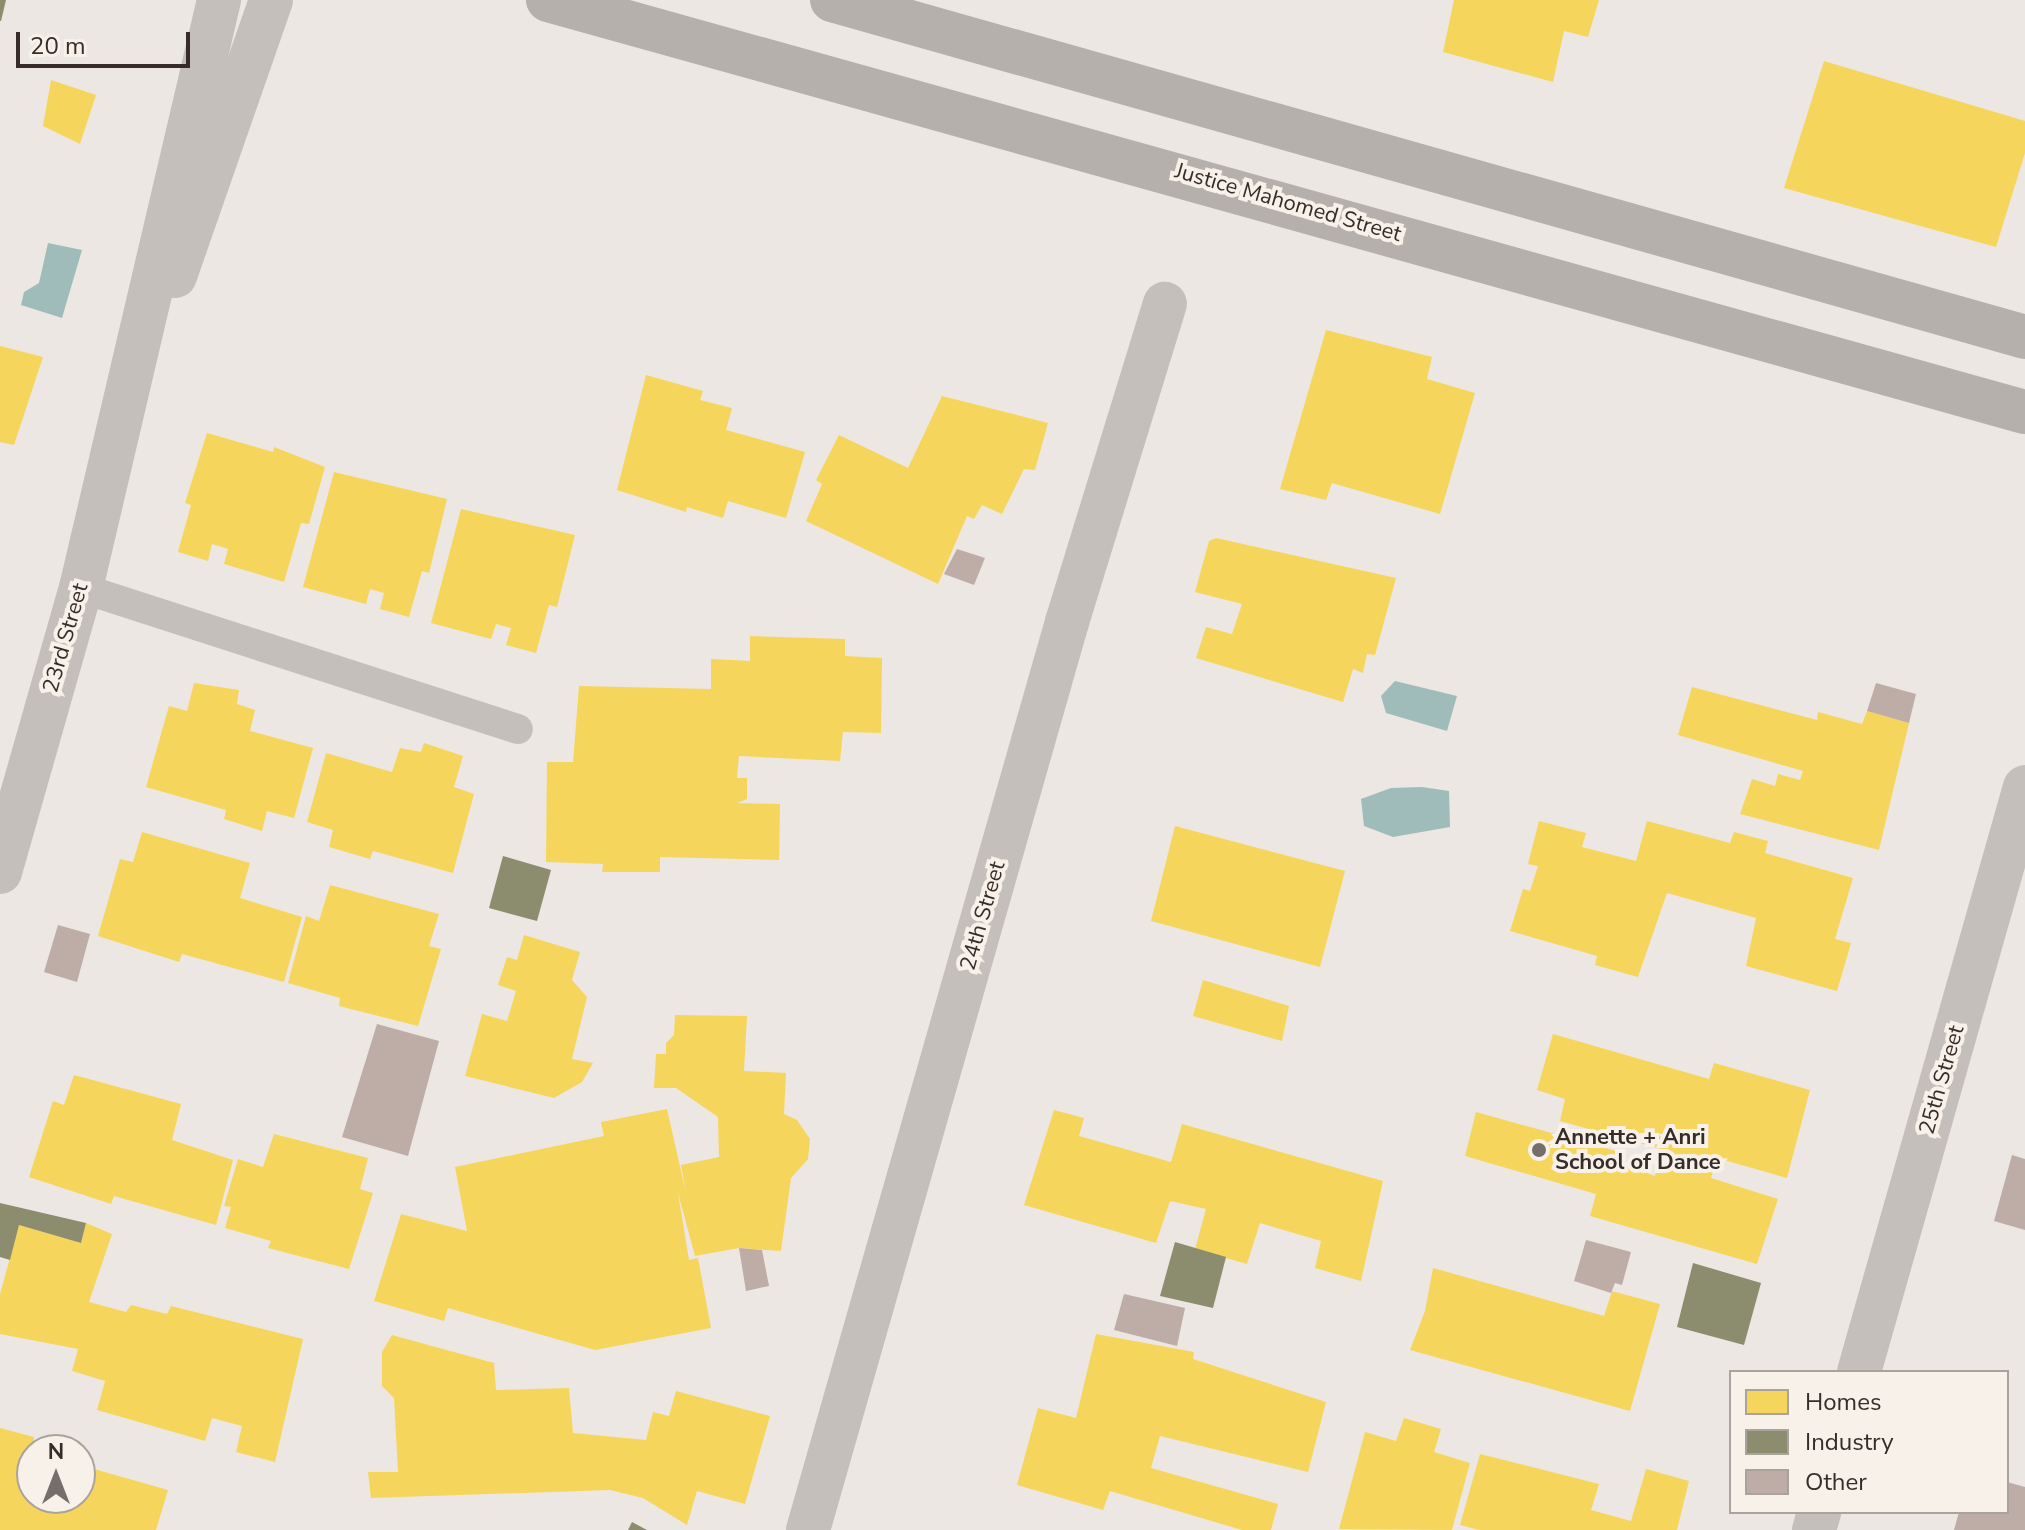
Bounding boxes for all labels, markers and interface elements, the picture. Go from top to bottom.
scale bar [20,16,194,66]
text: 20 m [30,30,86,62]
street label: Justice Mahomed Street [1172,158,1404,248]
street label: 23rd Street [38,580,94,696]
street label: 24th Street [955,858,1011,974]
street label: 25th Street [1914,1022,1970,1138]
place label: Annette + Anri School of Dance [1555,1124,1721,1176]
marker: Annette + Anri School of Dance [1530,1141,1548,1159]
legend [1729,1370,2009,1514]
text: Homes [1805,1386,1881,1418]
text: Industry [1805,1426,1894,1458]
north arrow [16,1434,96,1514]
text: N [48,1437,64,1467]
text: Other [1805,1466,1867,1498]

